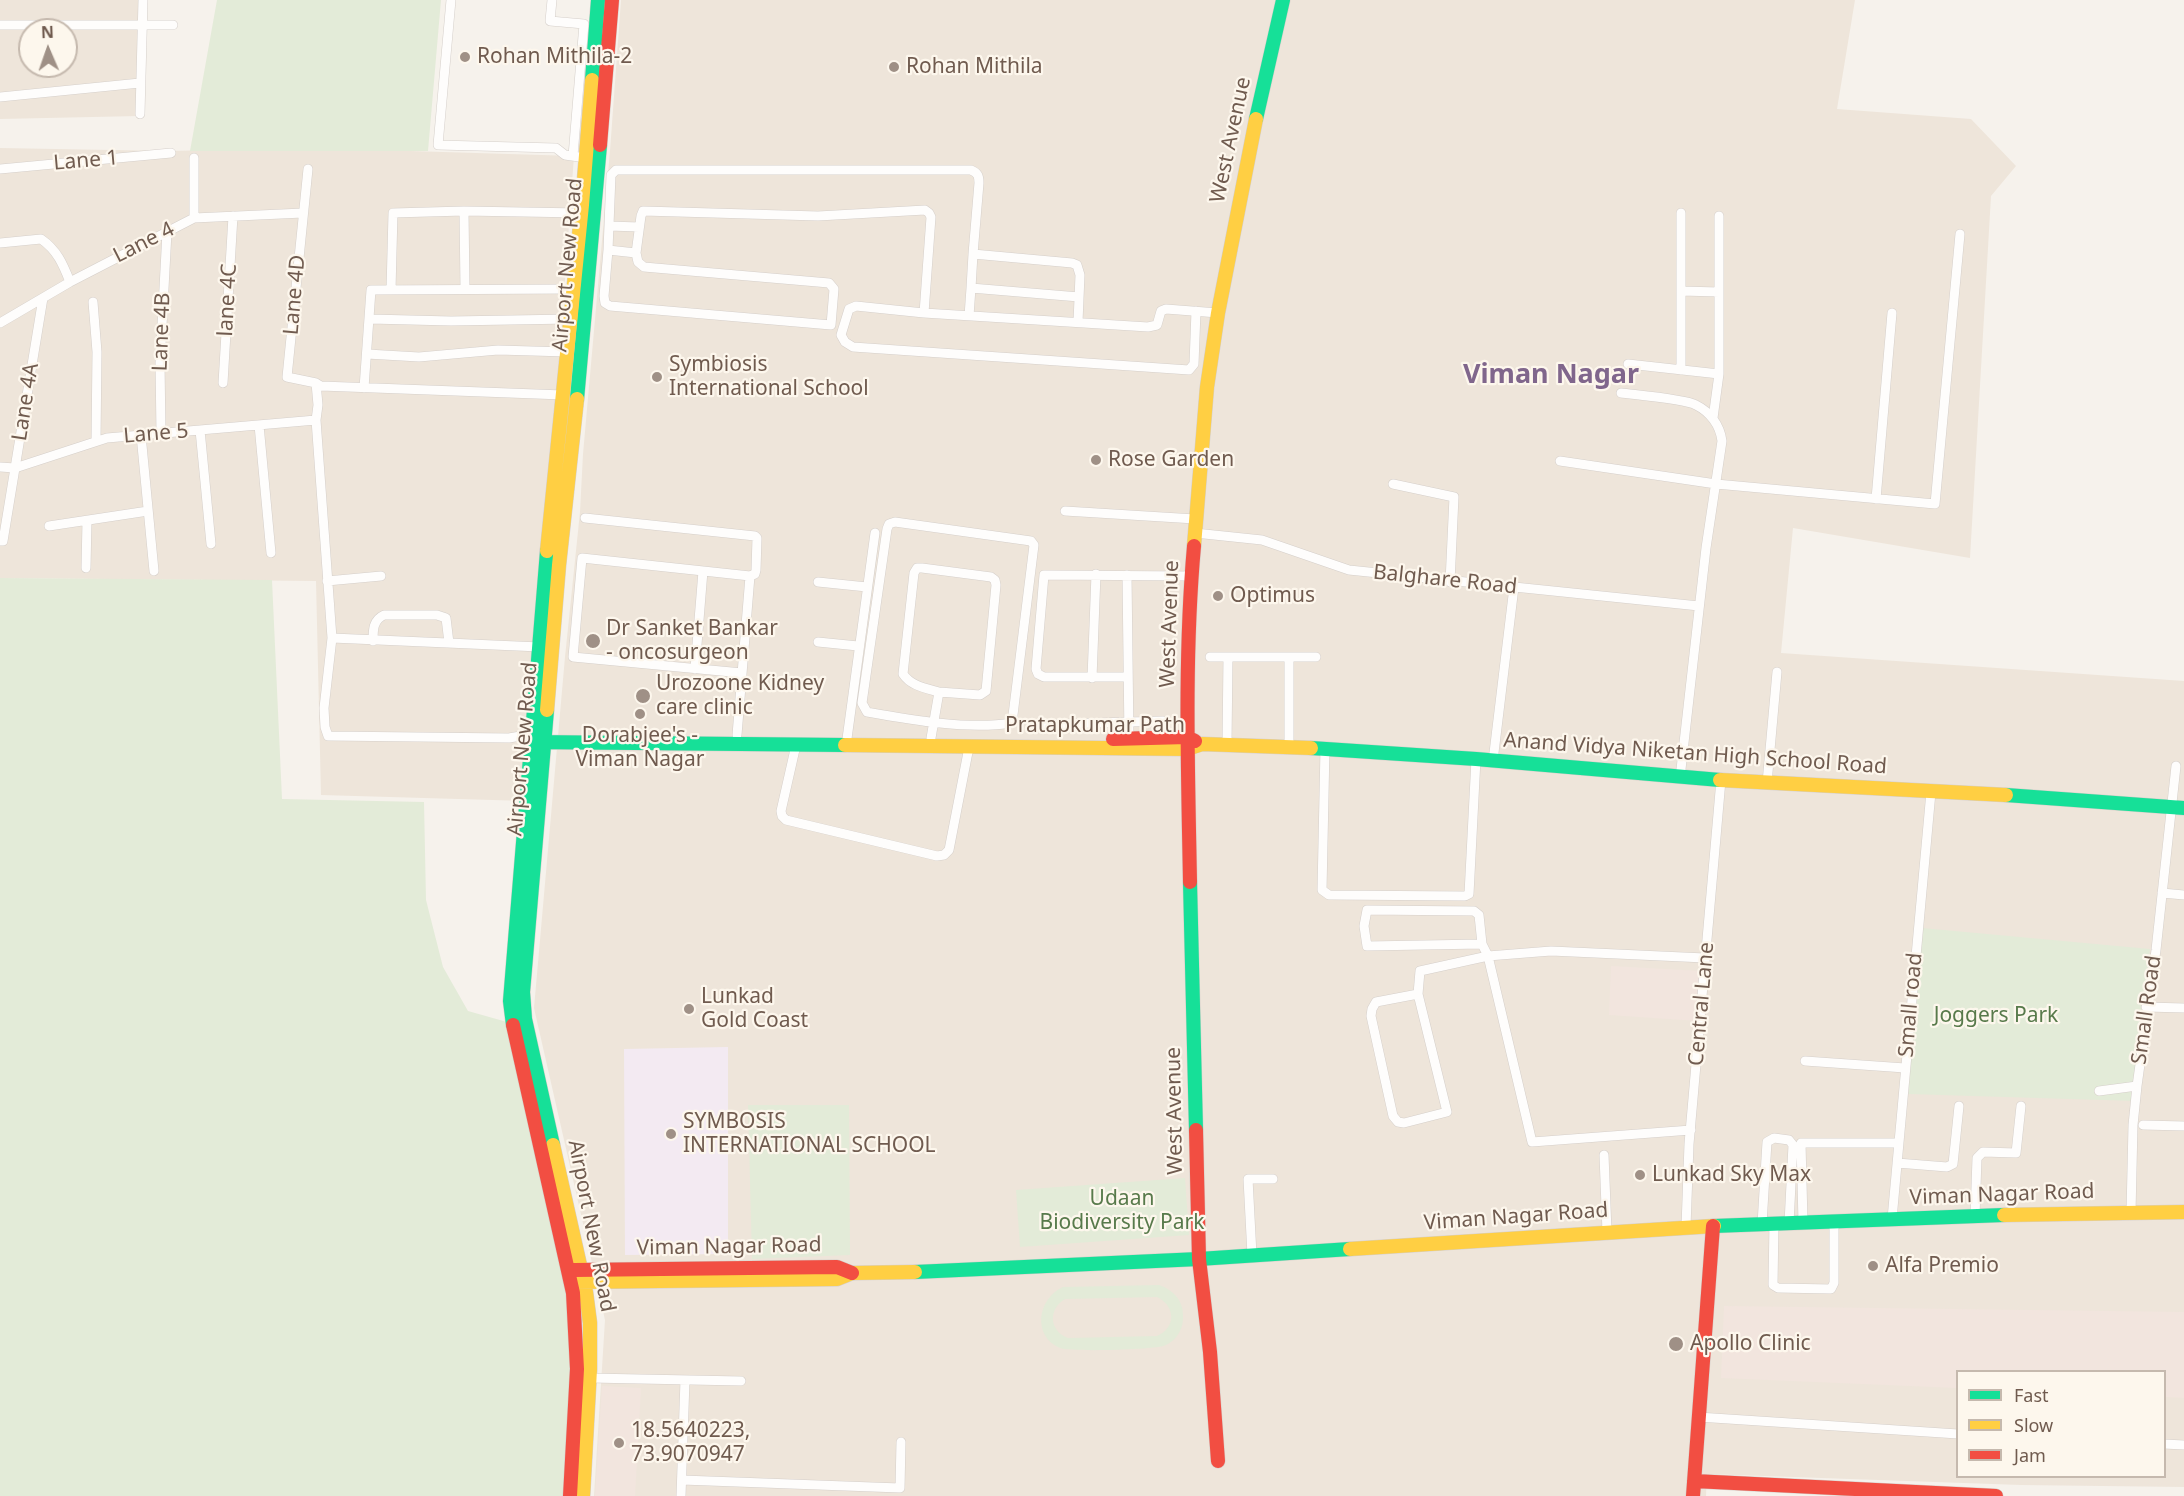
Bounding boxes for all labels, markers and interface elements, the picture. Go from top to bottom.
north arrow [18,18,78,78]
text: N [41,21,54,43]
place label: Rohan Mithila-2 [477,44,632,70]
marker: Rohan Mithila-2 [458,50,472,64]
place label: Rohan Mithila [906,54,1043,80]
marker: Rohan Mithila [887,60,901,74]
street label: West Avenue [1205,75,1257,205]
street label: Lane 1 [52,146,120,176]
street label: Airport New Road [548,177,588,353]
street label: Lane 4 [109,217,179,269]
street label: Lane 4D [279,254,311,336]
street label: lane 4C [214,263,242,337]
street label: Lane 4B [148,292,176,372]
place label: Symbiosis International School [669,352,869,402]
district label: Viman Nagar [1463,359,1639,391]
street label: Lane 4A [7,361,45,443]
marker: Symbiosis International School [650,370,664,384]
street label: Lane 5 [122,419,190,449]
place label: Rose Garden [1108,447,1234,473]
marker: Rose Garden [1089,453,1103,467]
street label: West Avenue [1155,560,1185,688]
street label: Balghare Road [1372,560,1518,600]
place label: Optimus [1230,583,1315,609]
marker: Optimus [1211,589,1225,603]
place label: Dr Sanket Bankar - oncosurgeon [606,616,778,666]
marker: Dr Sanket Bankar - oncosurgeon [584,632,602,650]
street label: Airport New Road [503,661,543,837]
place label: Urozoone Kidney care clinic [656,671,824,721]
marker: Urozoone Kidney care clinic [634,687,652,705]
marker: Dorabjee's - Viman Nagar [633,707,647,721]
street label: Pratapkumar Path [1005,713,1185,739]
place label: Dorabjee's - Viman Nagar [576,723,704,773]
street label: Anand Vidya Niketan High School Road [1502,728,1888,780]
street label: Central Lane [1684,941,1720,1067]
street label: Small road [1894,952,1928,1058]
street label: Small Road [2127,954,2167,1066]
place label: Lunkad Gold Coast [701,984,808,1034]
marker: Lunkad Gold Coast [682,1002,696,1016]
park label: Joggers Park [1934,1003,2058,1029]
street label: West Avenue [1161,1047,1189,1175]
place label: SYMBOSIS INTERNATIONAL SCHOOL [683,1109,936,1159]
marker: SYMBOSIS INTERNATIONAL SCHOOL [664,1127,678,1141]
street label: Airport New Road [562,1138,620,1314]
place label: Lunkad Sky Max [1652,1162,1811,1188]
marker: Lunkad Sky Max [1633,1168,1647,1182]
street label: Viman Nagar Road [1909,1179,2095,1211]
park label: Udaan Biodiversity Park [1040,1186,1204,1236]
street label: Viman Nagar Road [1423,1198,1609,1236]
street label: Viman Nagar Road [636,1233,822,1261]
place label: Alfa Premio [1885,1253,1999,1279]
marker: Alfa Premio [1866,1259,1880,1273]
place label: Apollo Clinic [1690,1331,1811,1357]
marker: Apollo Clinic [1667,1335,1685,1353]
legend [1956,1370,2166,1478]
text: Fast [2014,1383,2049,1407]
text: Slow [2014,1413,2053,1437]
place label: 18.5640223, 73.9070947 [631,1418,750,1468]
marker: 18.5640223, 73.9070947 [612,1436,626,1450]
text: Jam [2014,1443,2046,1467]

